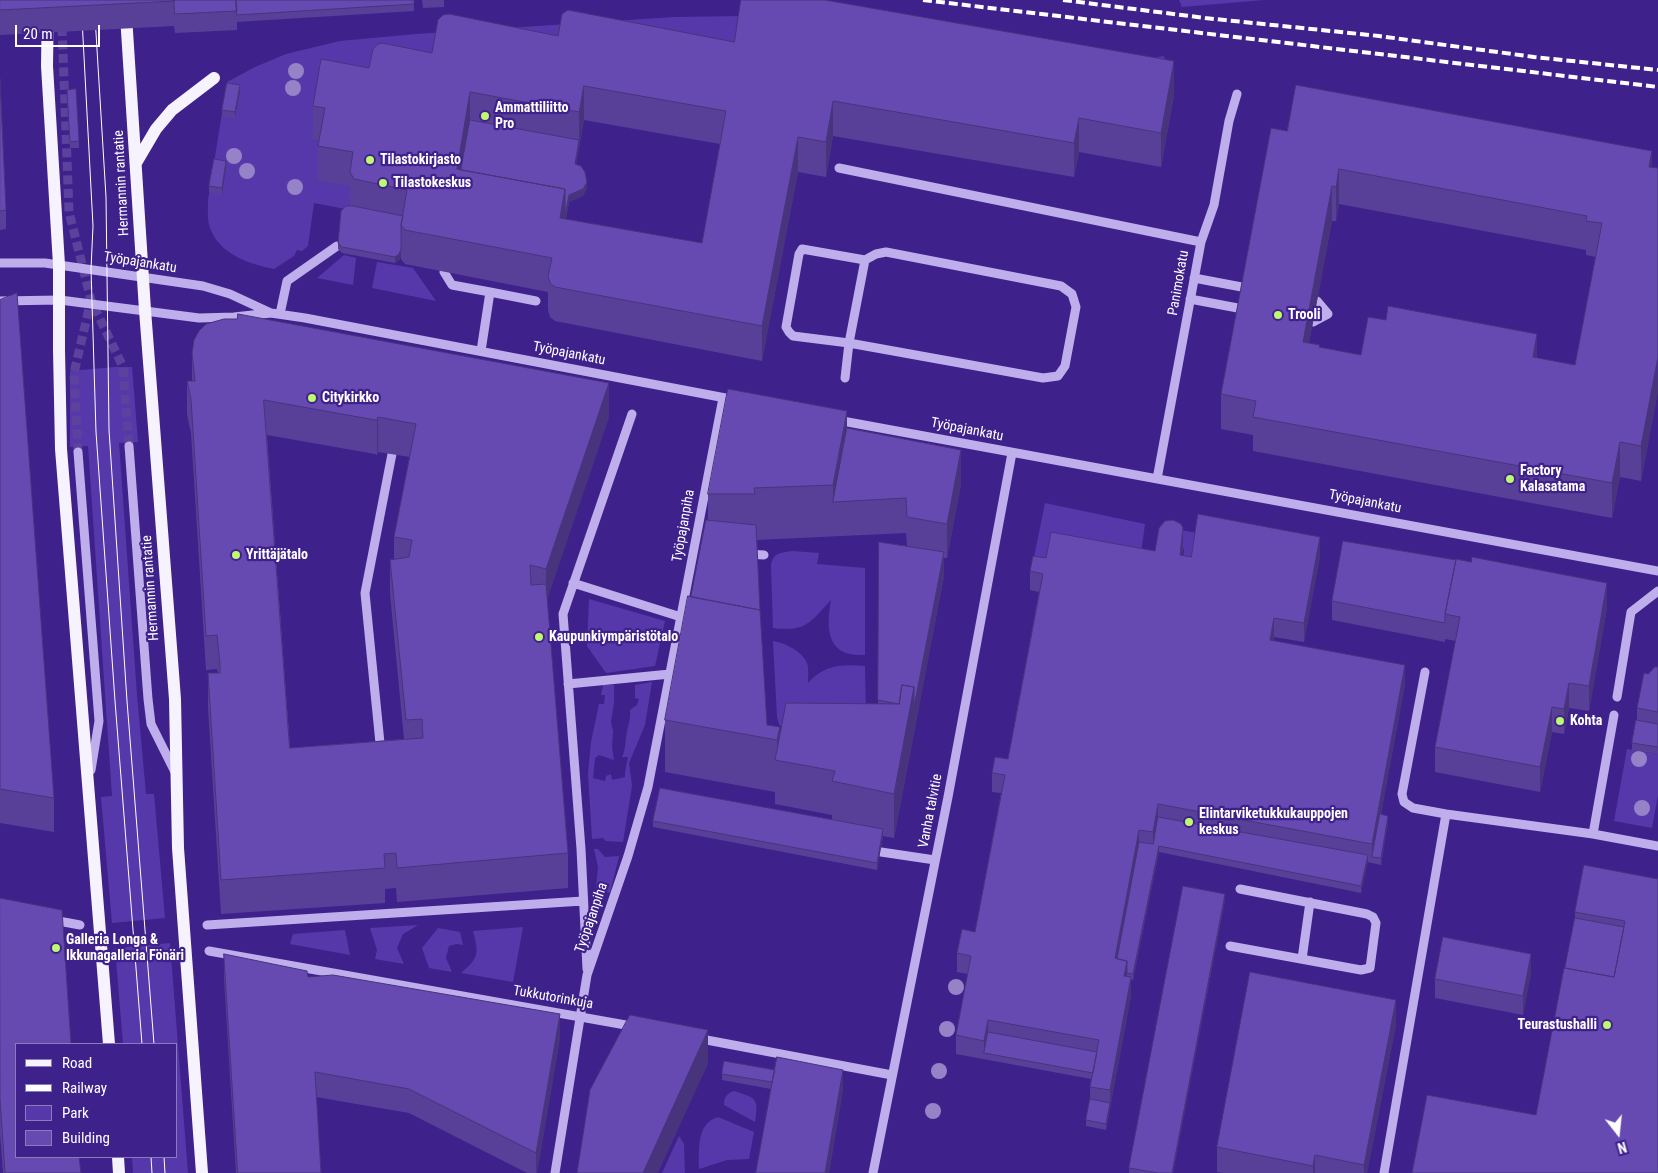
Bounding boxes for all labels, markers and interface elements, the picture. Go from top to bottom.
scale bar [18,15,102,47]
text: 20 m [23,25,53,43]
place label: Ammattiliitto Pro [495,100,568,132]
marker: Ammattiliitto Pro [479,110,491,122]
street label: Hermannin rantatie [111,130,133,236]
place label: Tilastokirjasto [380,152,461,168]
marker: Tilastokirjasto [364,154,376,166]
place label: Tilastokeskus [393,175,471,191]
marker: Tilastokeskus [377,177,389,189]
street label: Työpajankatu [102,249,178,277]
street label: Panimokatu [1165,249,1193,317]
place label: Trooli [1288,307,1321,323]
marker: Trooli [1272,309,1284,321]
street label: Työpajankatu [531,339,607,369]
place label: Citykirkko [322,390,379,406]
marker: Citykirkko [306,392,318,404]
street label: Työpajankatu [929,415,1005,445]
place label: Factory Kalasatama [1520,463,1585,496]
marker: Factory Kalasatama [1504,473,1516,485]
street label: Työpajankatu [1327,487,1403,517]
street label: Työpajanpiha [669,488,699,564]
street label: Hermannin rantatie [139,535,163,641]
place label: Yrittäjätalo [246,547,308,563]
marker: Yrittäjätalo [230,549,242,561]
place label: Kaupunkiympäristötalo [549,629,678,645]
marker: Kaupunkiympäristötalo [533,631,545,643]
place label: Kohta [1570,713,1602,729]
marker: Kohta [1554,715,1566,727]
street label: Vanha talvitie [916,773,946,849]
place label: Elintarviketukkukauppojen keskus [1199,806,1348,839]
marker: Elintarviketukkukauppojen keskus [1183,816,1195,828]
street label: Työpajanpiha [572,881,612,955]
place label: Galleria Longa & Ikkunagalleria Fönäri [66,932,184,964]
marker: Galleria Longa & Ikkunagalleria Fönäri [50,942,62,954]
street label: Tukkutorinkuja [512,983,594,1013]
place label: Teurastushalli [1517,1017,1597,1033]
marker: Teurastushalli [1601,1019,1613,1031]
legend [15,1043,178,1158]
text: Road [62,1054,92,1072]
text: Railway [62,1079,107,1097]
text: Park [62,1104,89,1122]
north arrow [1593,1108,1643,1158]
text: Building [62,1129,110,1147]
text: N [1616,1139,1628,1156]

